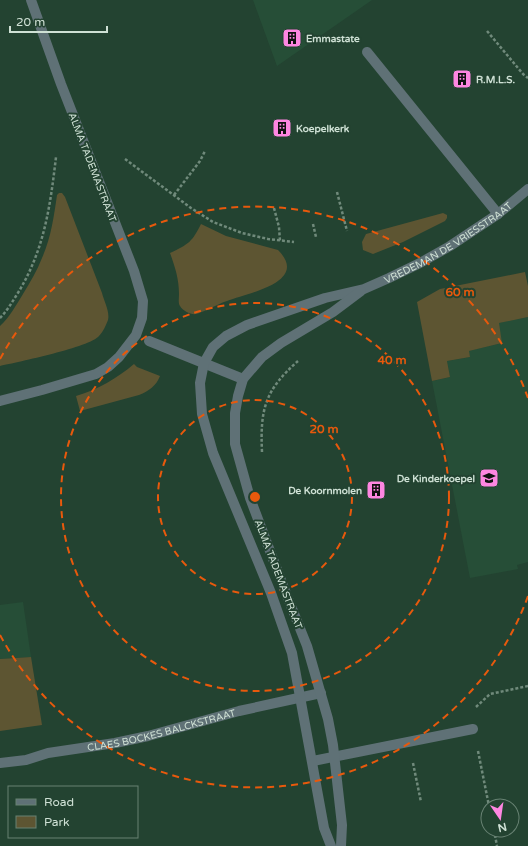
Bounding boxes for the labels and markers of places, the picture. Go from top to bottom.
building icon: Emmastate [281,27,303,49]
place label: Emmastate [306,33,360,45]
building icon: R.M.L.S. [451,68,473,90]
place label: R.M.L.S. [476,74,515,86]
building icon: Koepelkerk [271,117,293,139]
place label: Koepelkerk [296,123,350,135]
school or university icon: De Kinderkoepel [478,467,500,489]
place label: De Kinderkoepel [397,473,475,485]
building icon: De Koornmolen [365,479,387,501]
place label: De Koornmolen [288,485,362,497]
centre of rings [248,490,262,504]

